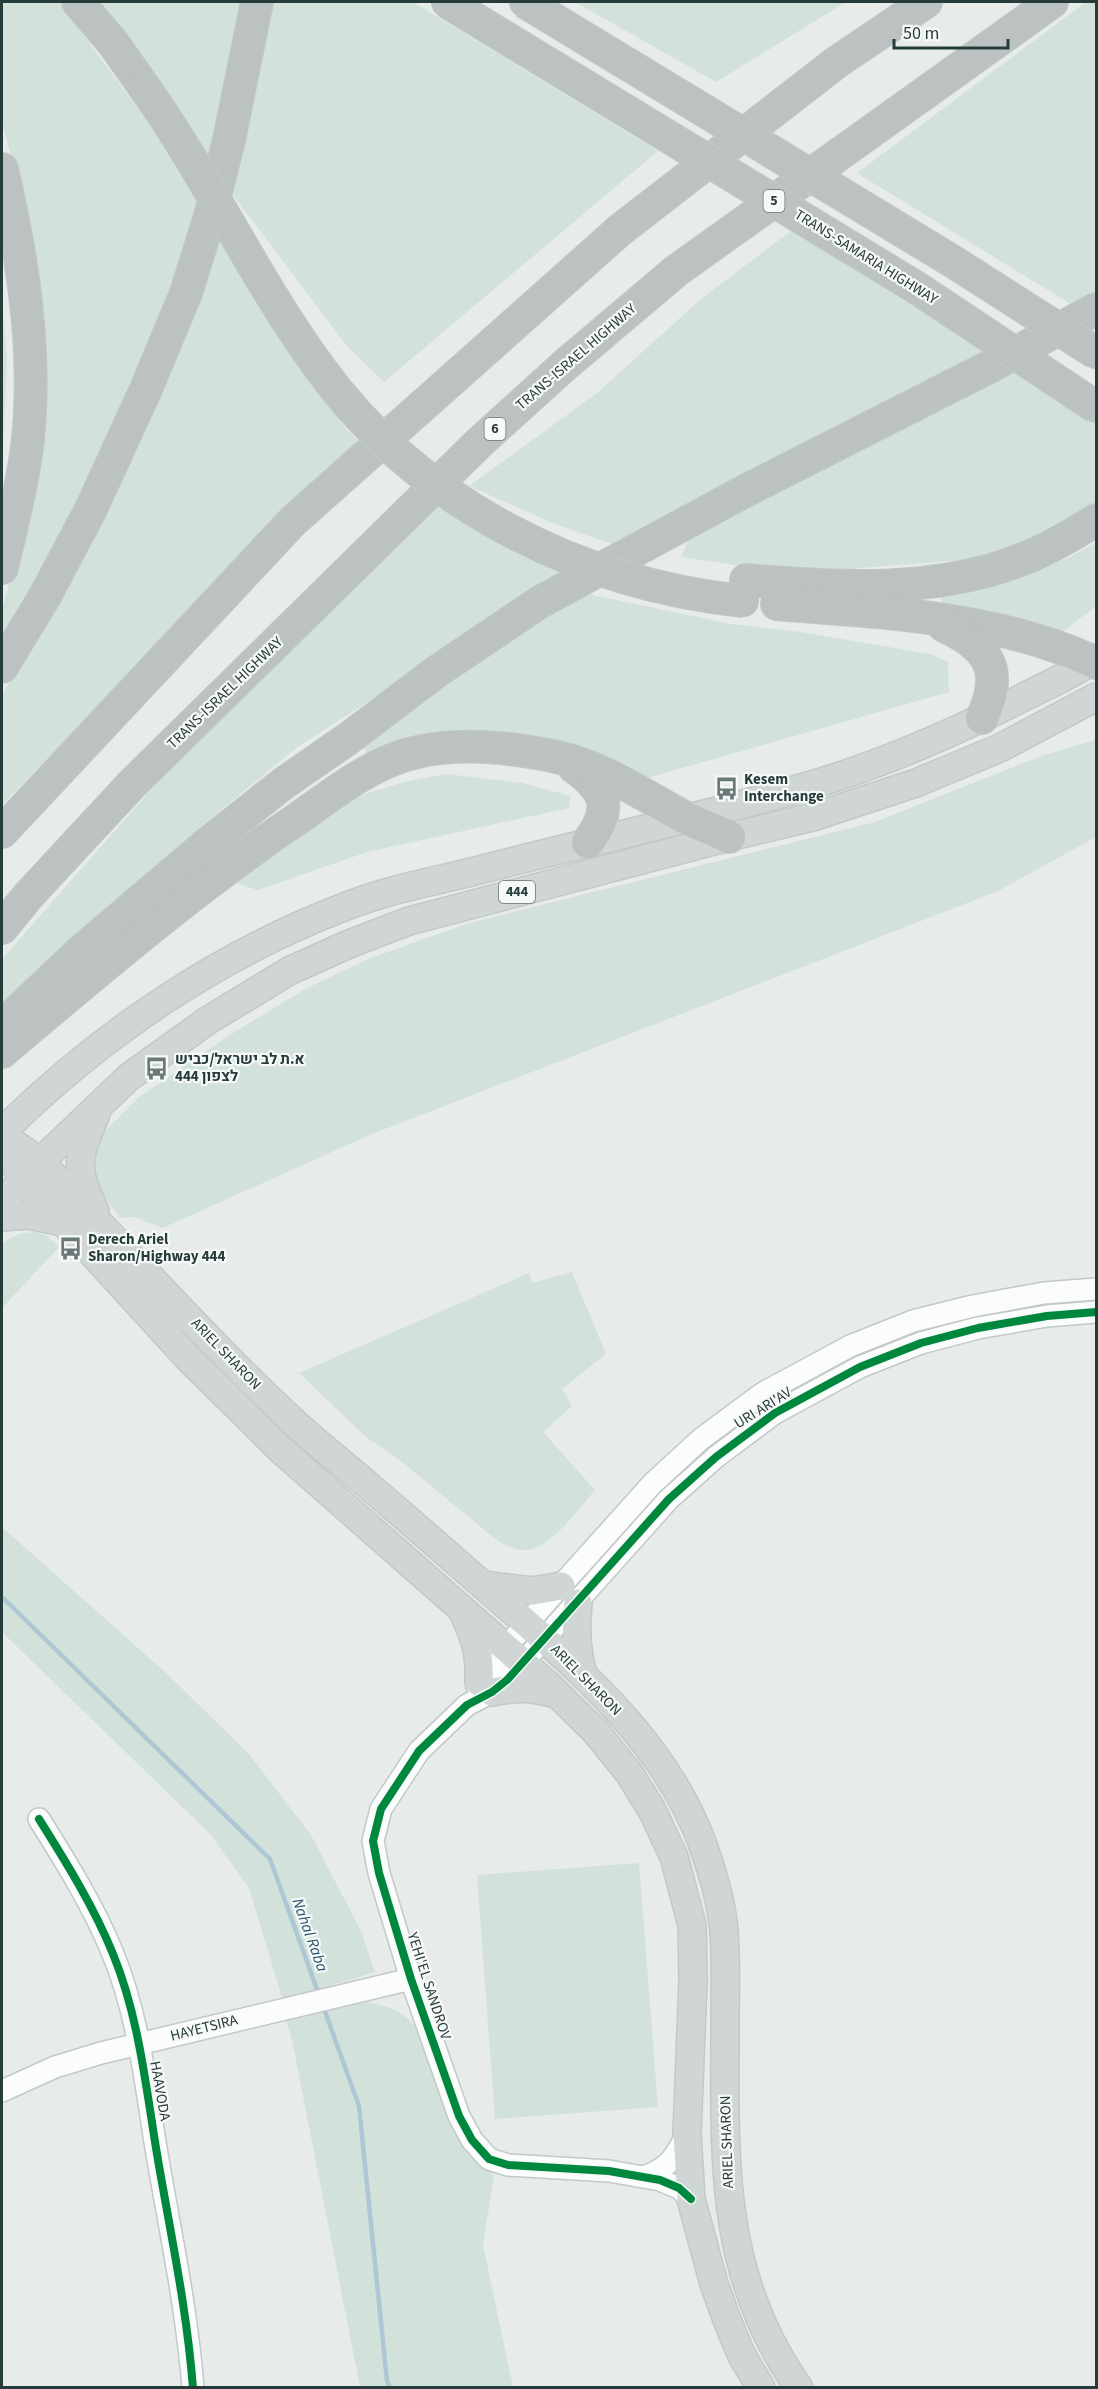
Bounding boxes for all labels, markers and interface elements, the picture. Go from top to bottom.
scale bar [894,12,1008,50]
text: 50 m [903,21,939,46]
road number: 5 [764,190,784,212]
street label: TRANS-SAMARIA HIGHWAY [790,204,942,310]
street label: TRANS-ISRAEL HIGHWAY [511,298,642,415]
road number: 6 [484,418,506,440]
street label: TRANS-ISRAEL HIGHWAY [162,631,288,754]
place label: Kesem Interchange [744,769,824,807]
bus stop icon: Kesem Interchange [713,775,739,801]
road number: 444 [499,881,535,903]
place label: א.ת לב ישראל/כביש 444 לצפון [175,1049,305,1087]
bus stop icon: א.ת לב ישראל/כביש 444 לצפון [144,1055,170,1081]
place label: Derech Ariel Sharon/Highway 444 [88,1229,225,1267]
bus stop icon: Derech Ariel Sharon/Highway 444 [57,1235,83,1261]
street label: ARIEL SHARON [186,1313,266,1395]
street label: URI ARI'AV [730,1382,796,1434]
street label: ARIEL SHARON [546,1640,626,1720]
water label: Nahal Raba [286,1895,334,1975]
street label: YEHI'EL SANDROV [401,1929,456,2043]
street label: HAYETSIRA [168,2009,241,2047]
street label: HAAVODA [144,2059,176,2123]
street label: ARIEL SHARON [715,2095,739,2189]

